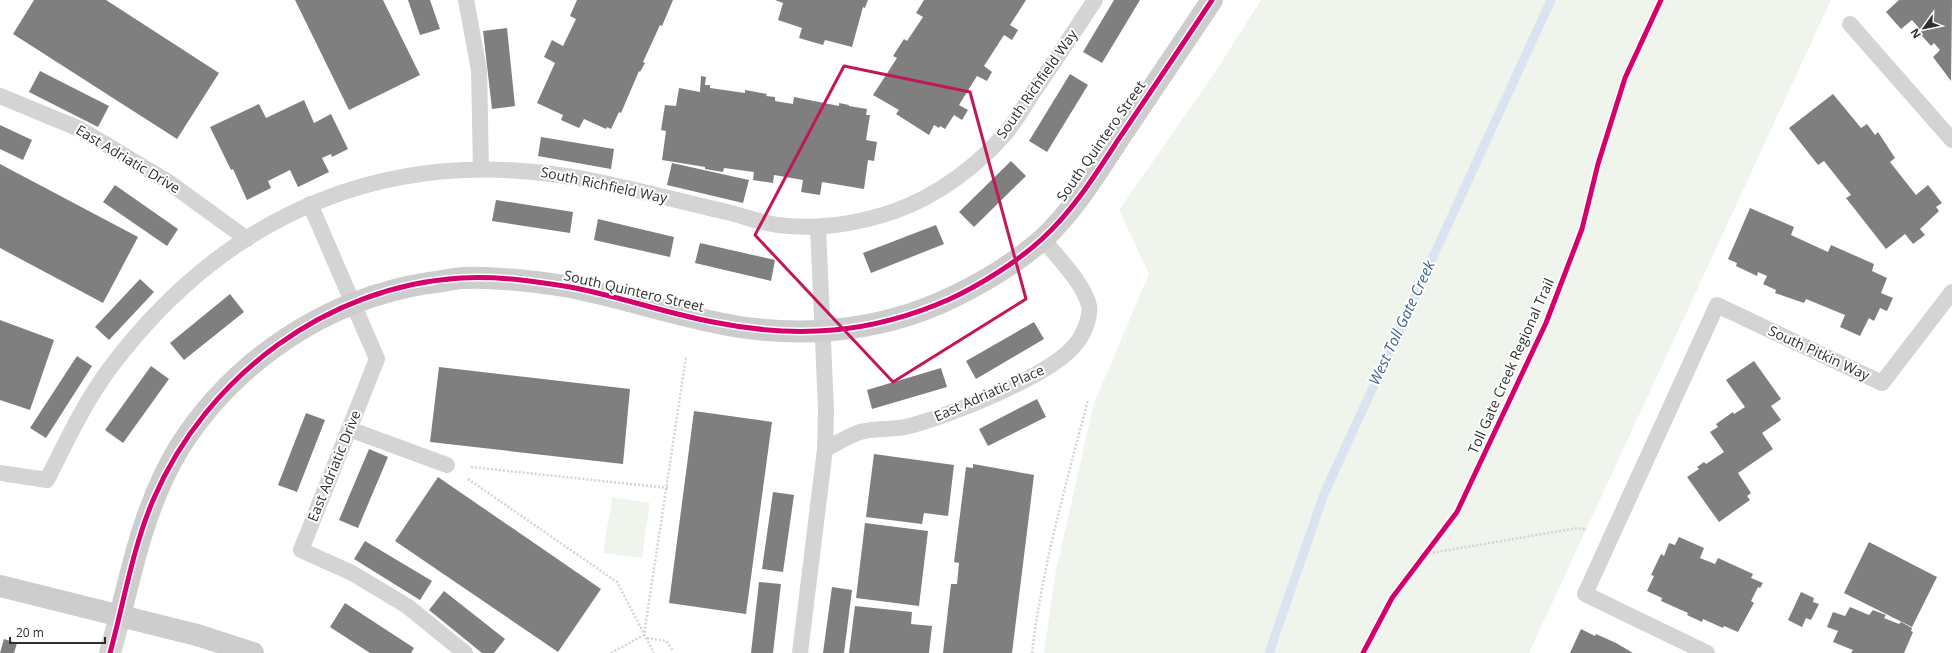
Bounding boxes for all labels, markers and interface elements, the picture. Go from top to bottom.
north arrow [1904,8,1944,48]
street label: South Richfield Way [992,25,1082,142]
text: N [1906,26,1924,42]
street label: South Quintero Street [1052,77,1149,205]
street label: East Adriatic Drive [73,120,184,197]
street label: South Richfield Way [539,162,670,207]
water label: West Toll Gate Creek [1364,257,1439,388]
street label: South Quintero Street [562,265,706,316]
street label: Toll Gate Creek Regional Trail [1463,275,1558,457]
street label: South Pitkin Way [1765,321,1874,385]
street label: East Adriatic Place [931,360,1047,425]
street label: East Adriatic Drive [303,407,365,524]
scale bar [10,619,105,645]
text: 20 m [16,624,44,641]

